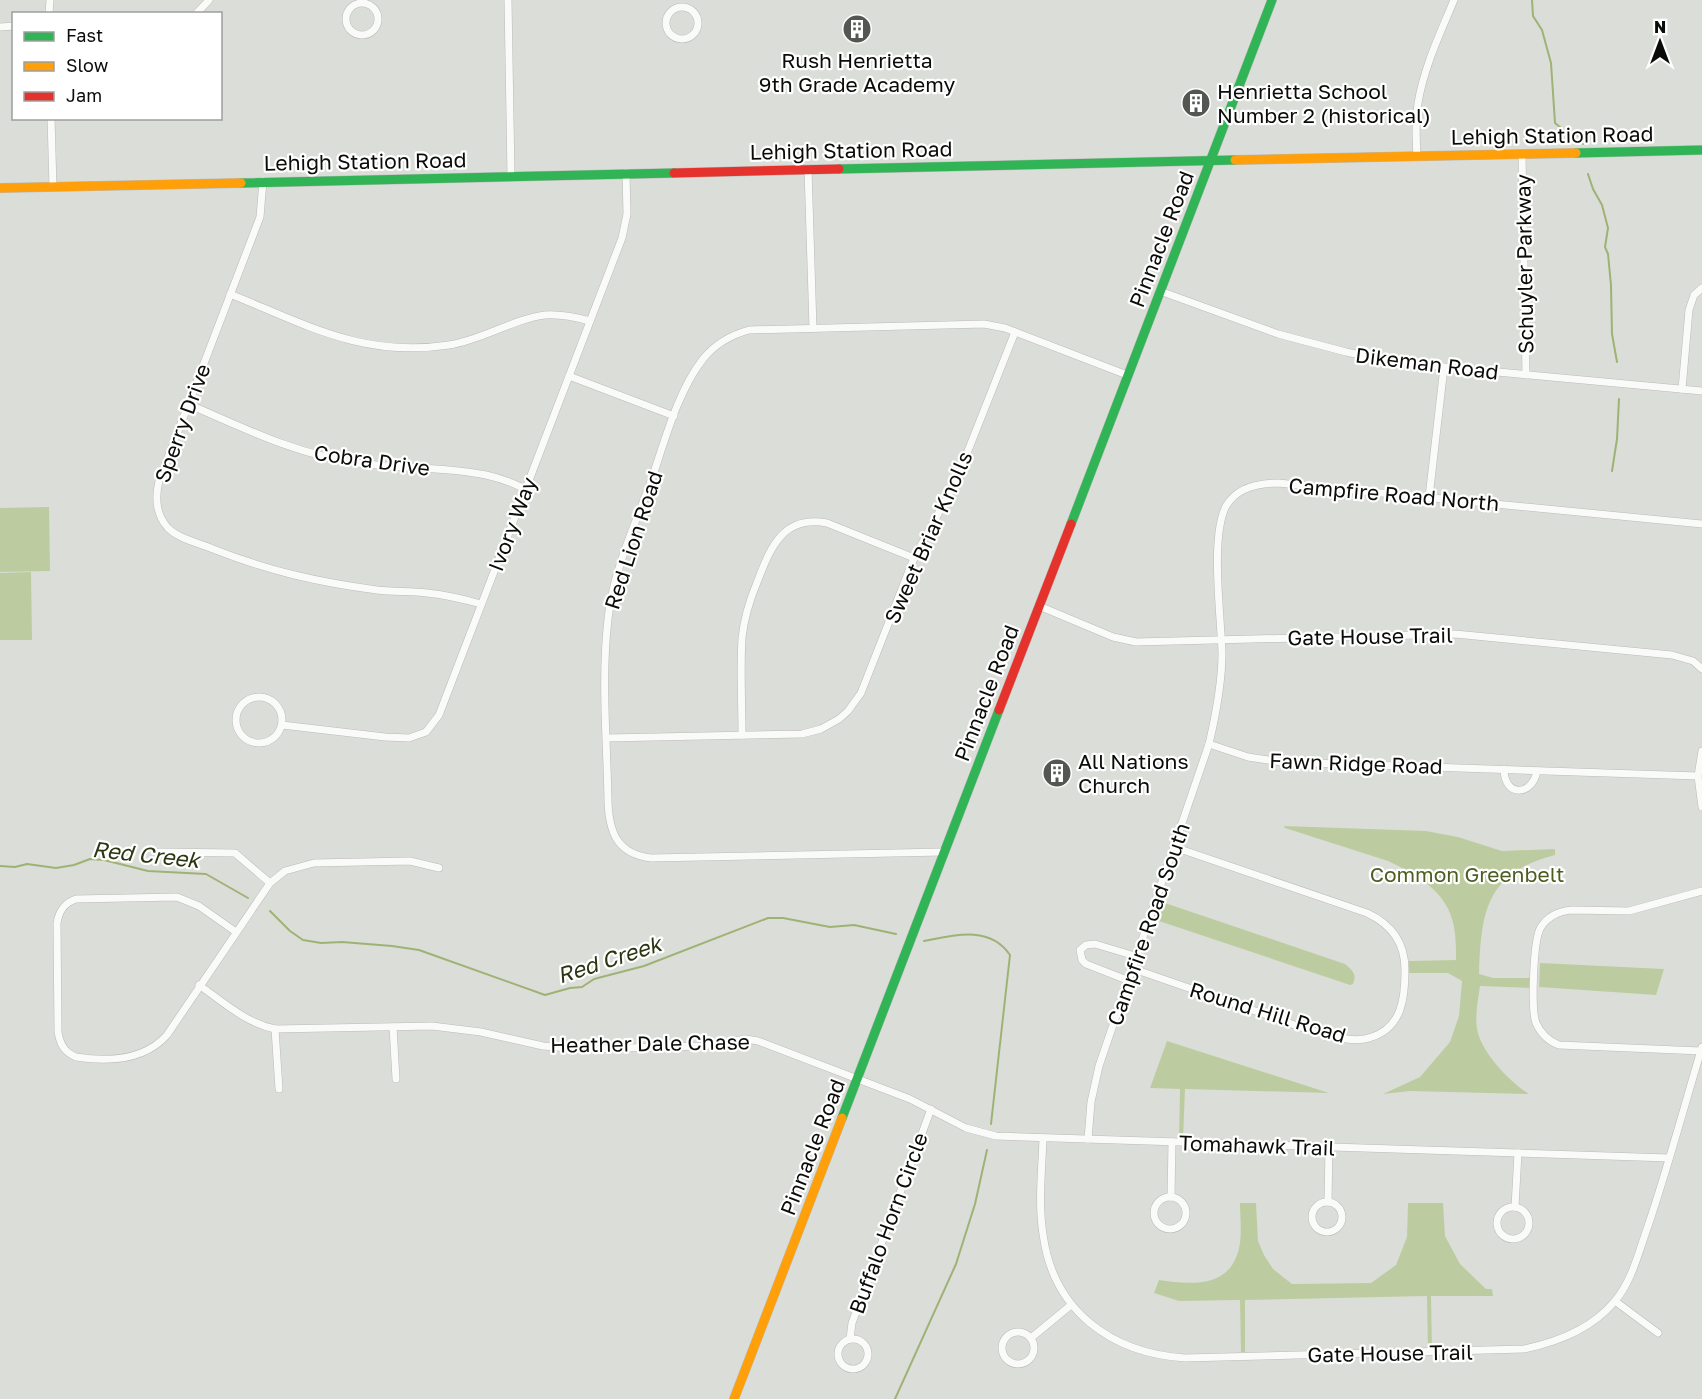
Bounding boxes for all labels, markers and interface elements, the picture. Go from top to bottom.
legend [12,12,222,120]
north arrow [1630,12,1690,72]
building icon: Rush Henrietta 9th Grade Academy [841,13,873,45]
text: N [1654,17,1666,37]
text: Fast [66,24,103,46]
place label: Rush Henrietta 9th Grade Academy [759,47,955,97]
text: Slow [66,54,109,76]
place label: Henrietta School Number 2 (historical) [1217,78,1431,128]
text: Jam [66,84,102,106]
building icon: Henrietta School Number 2 (historical) [1180,87,1212,119]
street label: Lehigh Station Road [1450,120,1654,150]
street label: Lehigh Station Road [749,135,953,165]
street label: Lehigh Station Road [263,146,467,176]
street label: Pinnacle Road [1123,167,1199,311]
street label: Schuyler Parkway [1509,174,1539,354]
street label: Dikeman Road [1354,341,1500,385]
street label: Sperry Drive [148,360,216,486]
street label: Cobra Drive [312,439,432,481]
street label: Sweet Briar Knolls [878,447,978,627]
street label: Red Lion Road [598,467,668,613]
street label: Campfire Road North [1288,472,1500,516]
street label: Ivory Way [482,473,542,575]
street label: Pinnacle Road [948,621,1024,765]
street label: Gate House Trail [1287,622,1453,650]
street label: Fawn Ridge Road [1269,747,1443,779]
place label: All Nations Church [1078,748,1189,798]
building icon: All Nations Church [1041,757,1073,789]
street label: Campfire Road South [1101,819,1195,1029]
water label: Red Creek [91,835,204,873]
park label: Common Greenbelt [1370,861,1564,887]
water label: Red Creek [554,929,667,988]
street label: Round Hill Road [1187,976,1349,1048]
street label: Heather Dale Chase [550,1028,750,1058]
street label: Pinnacle Road [774,1075,850,1219]
street label: Buffalo Horn Circle [843,1129,933,1317]
street label: Tomahawk Trail [1178,1129,1336,1161]
street label: Gate House Trail [1307,1339,1473,1367]

